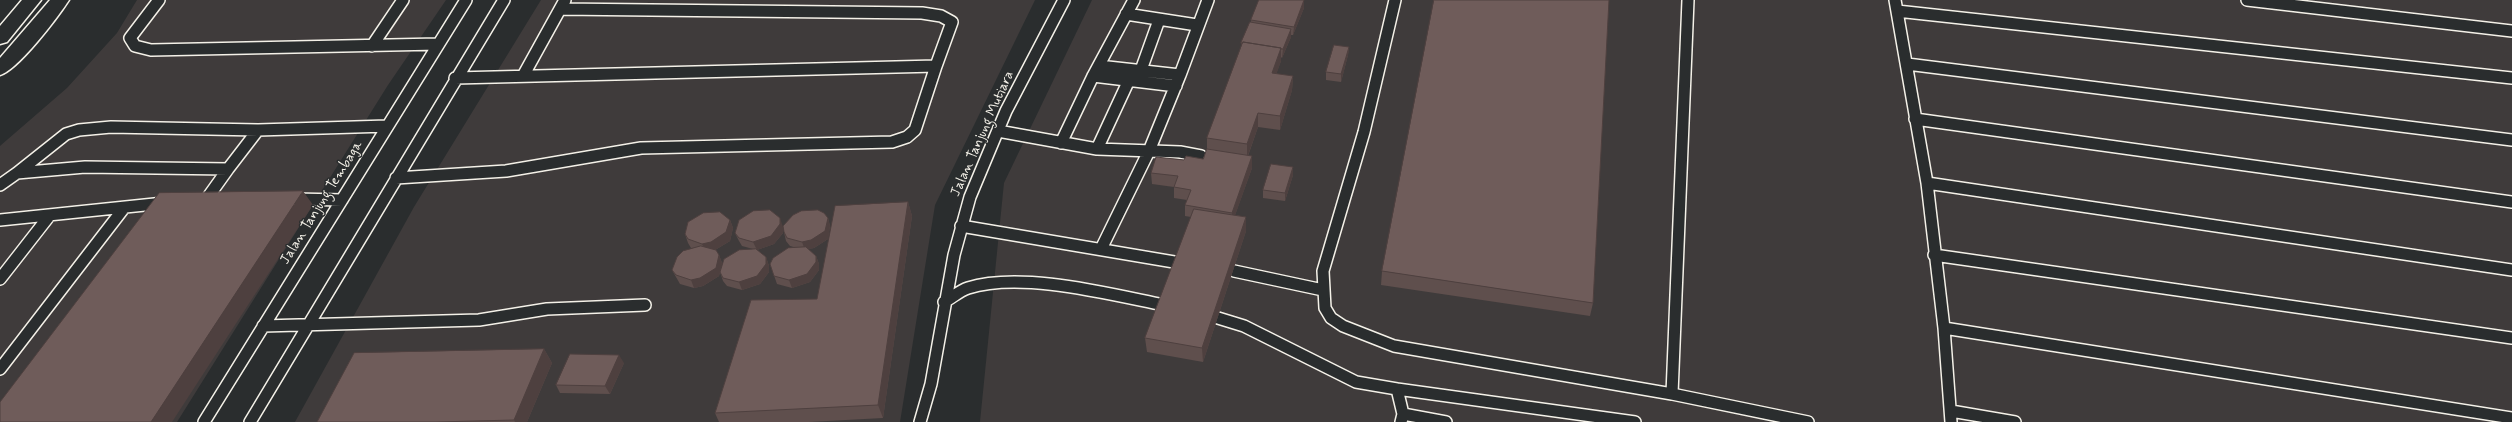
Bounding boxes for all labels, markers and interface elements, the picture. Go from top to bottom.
street label: Jalan Tanjung Mutiara [948,69,1018,199]
street label: Jalan Tanjung Tembaga [277,138,367,268]

